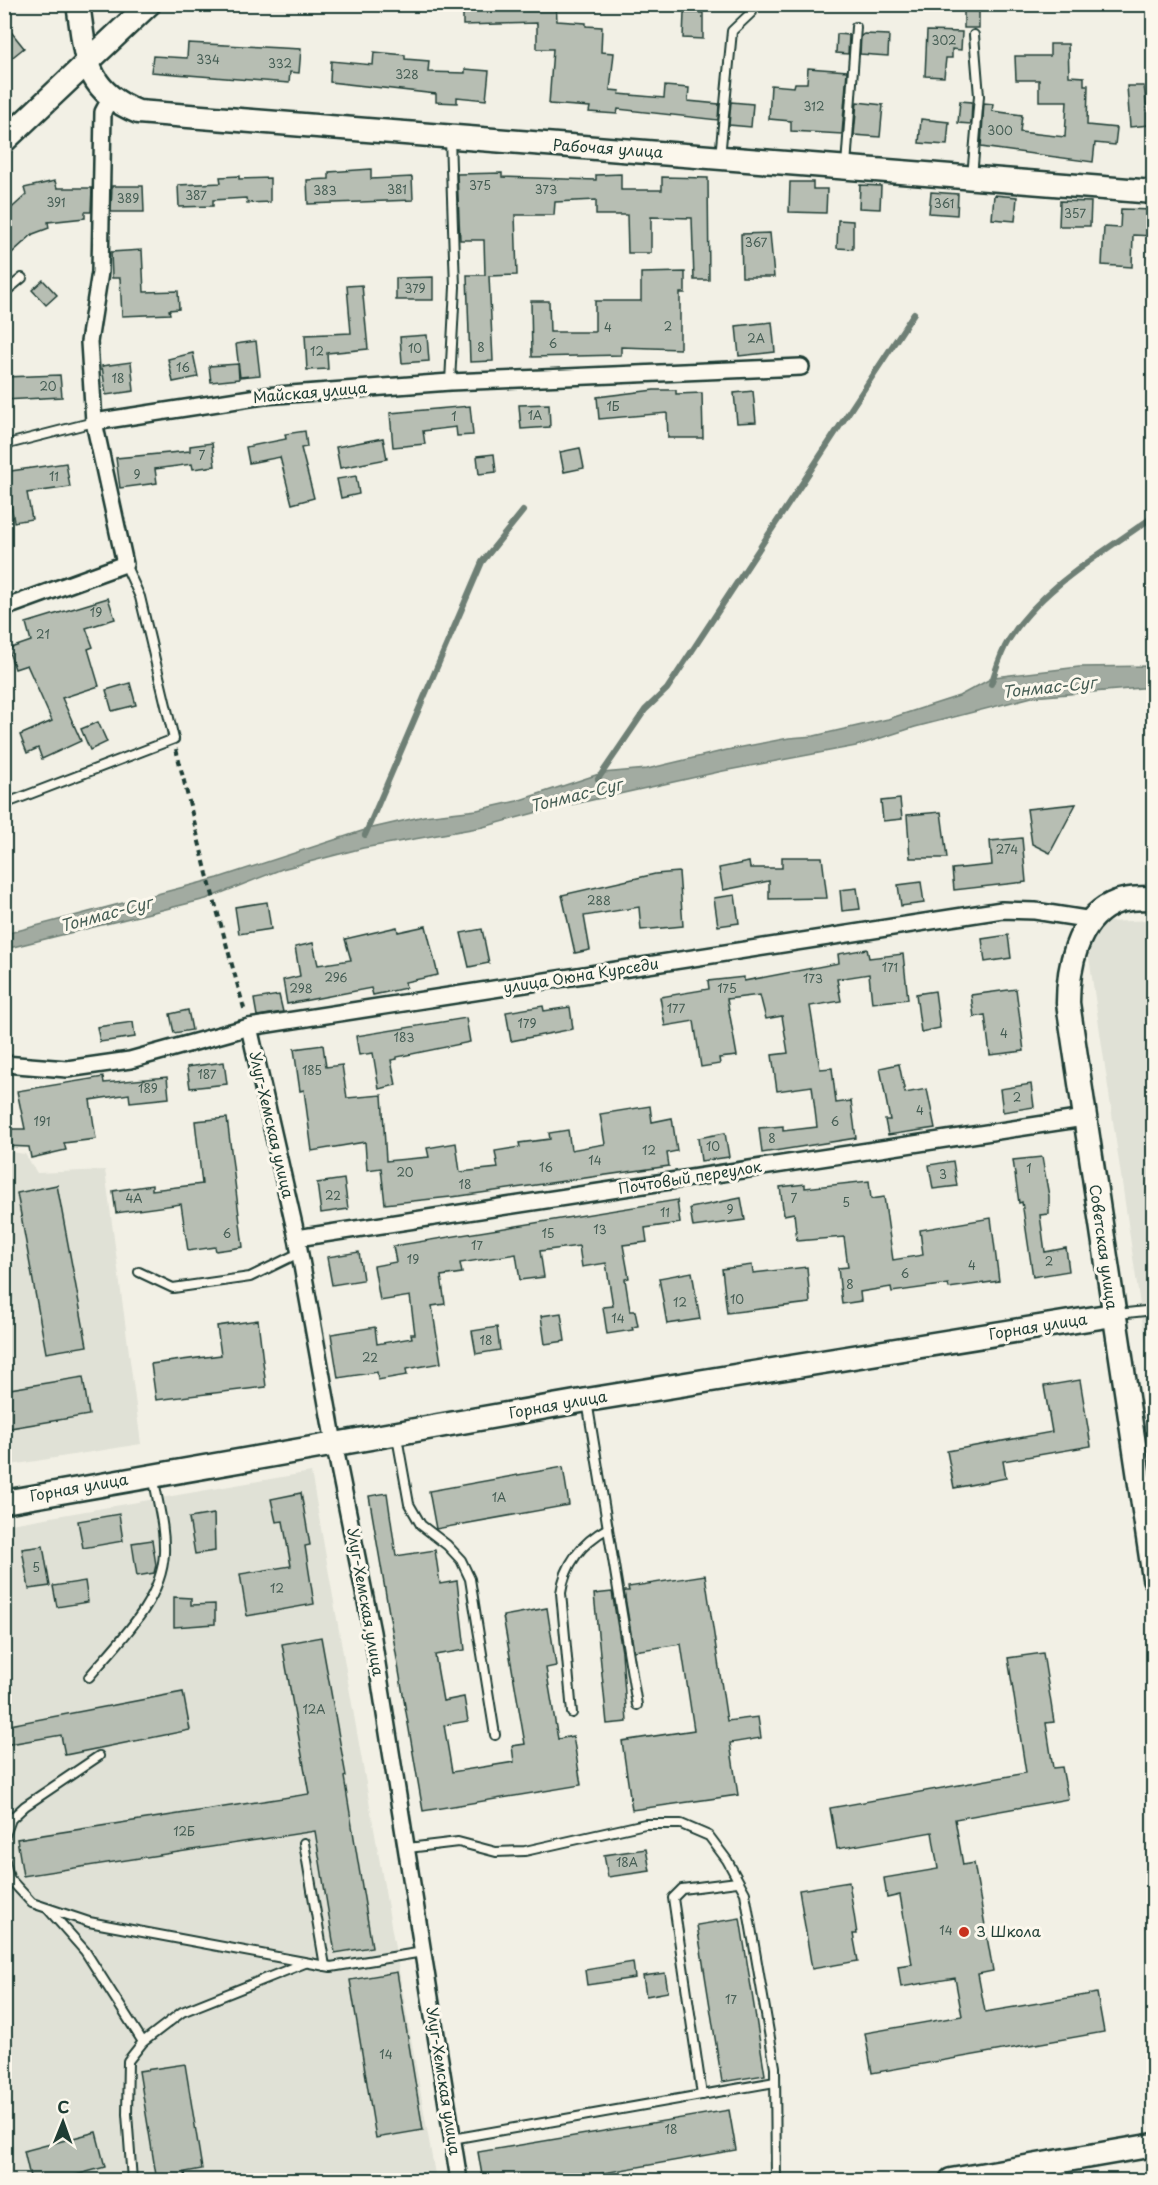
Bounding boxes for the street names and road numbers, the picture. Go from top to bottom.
street label: Рабочая улица [552,132,665,163]
street label: Майская улица [252,375,368,408]
street label: улица Оюна Курседи [502,951,660,998]
street label: Улуг-Хемская улица [244,1049,301,1201]
street label: Почтовый переулок [617,1154,763,1199]
street label: Советская улица [1084,1183,1125,1311]
street label: Горная улица [987,1306,1089,1345]
street label: Горная улица [507,1383,609,1423]
street label: Горная улица [28,1466,130,1506]
street label: Улуг-Хемская улица [342,1526,391,1678]
street label: Улуг-Хемская улица [421,2005,468,2157]

